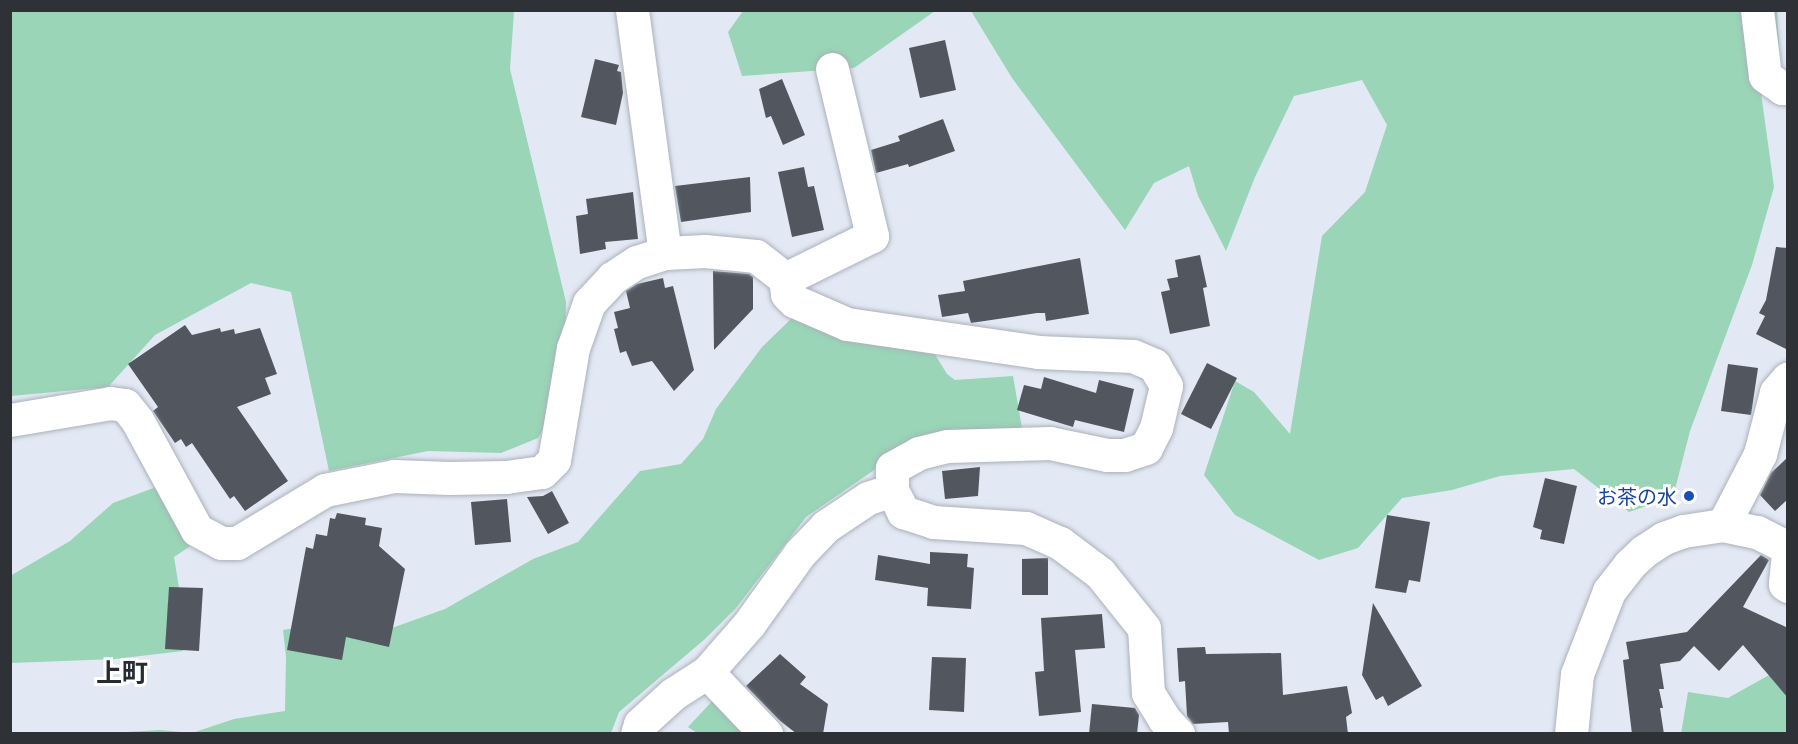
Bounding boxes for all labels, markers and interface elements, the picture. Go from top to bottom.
place label: お茶の水 [1597,484,1677,508]
marker: お茶の水 [1682,489,1696,503]
district label: 上町 [96,657,148,689]

